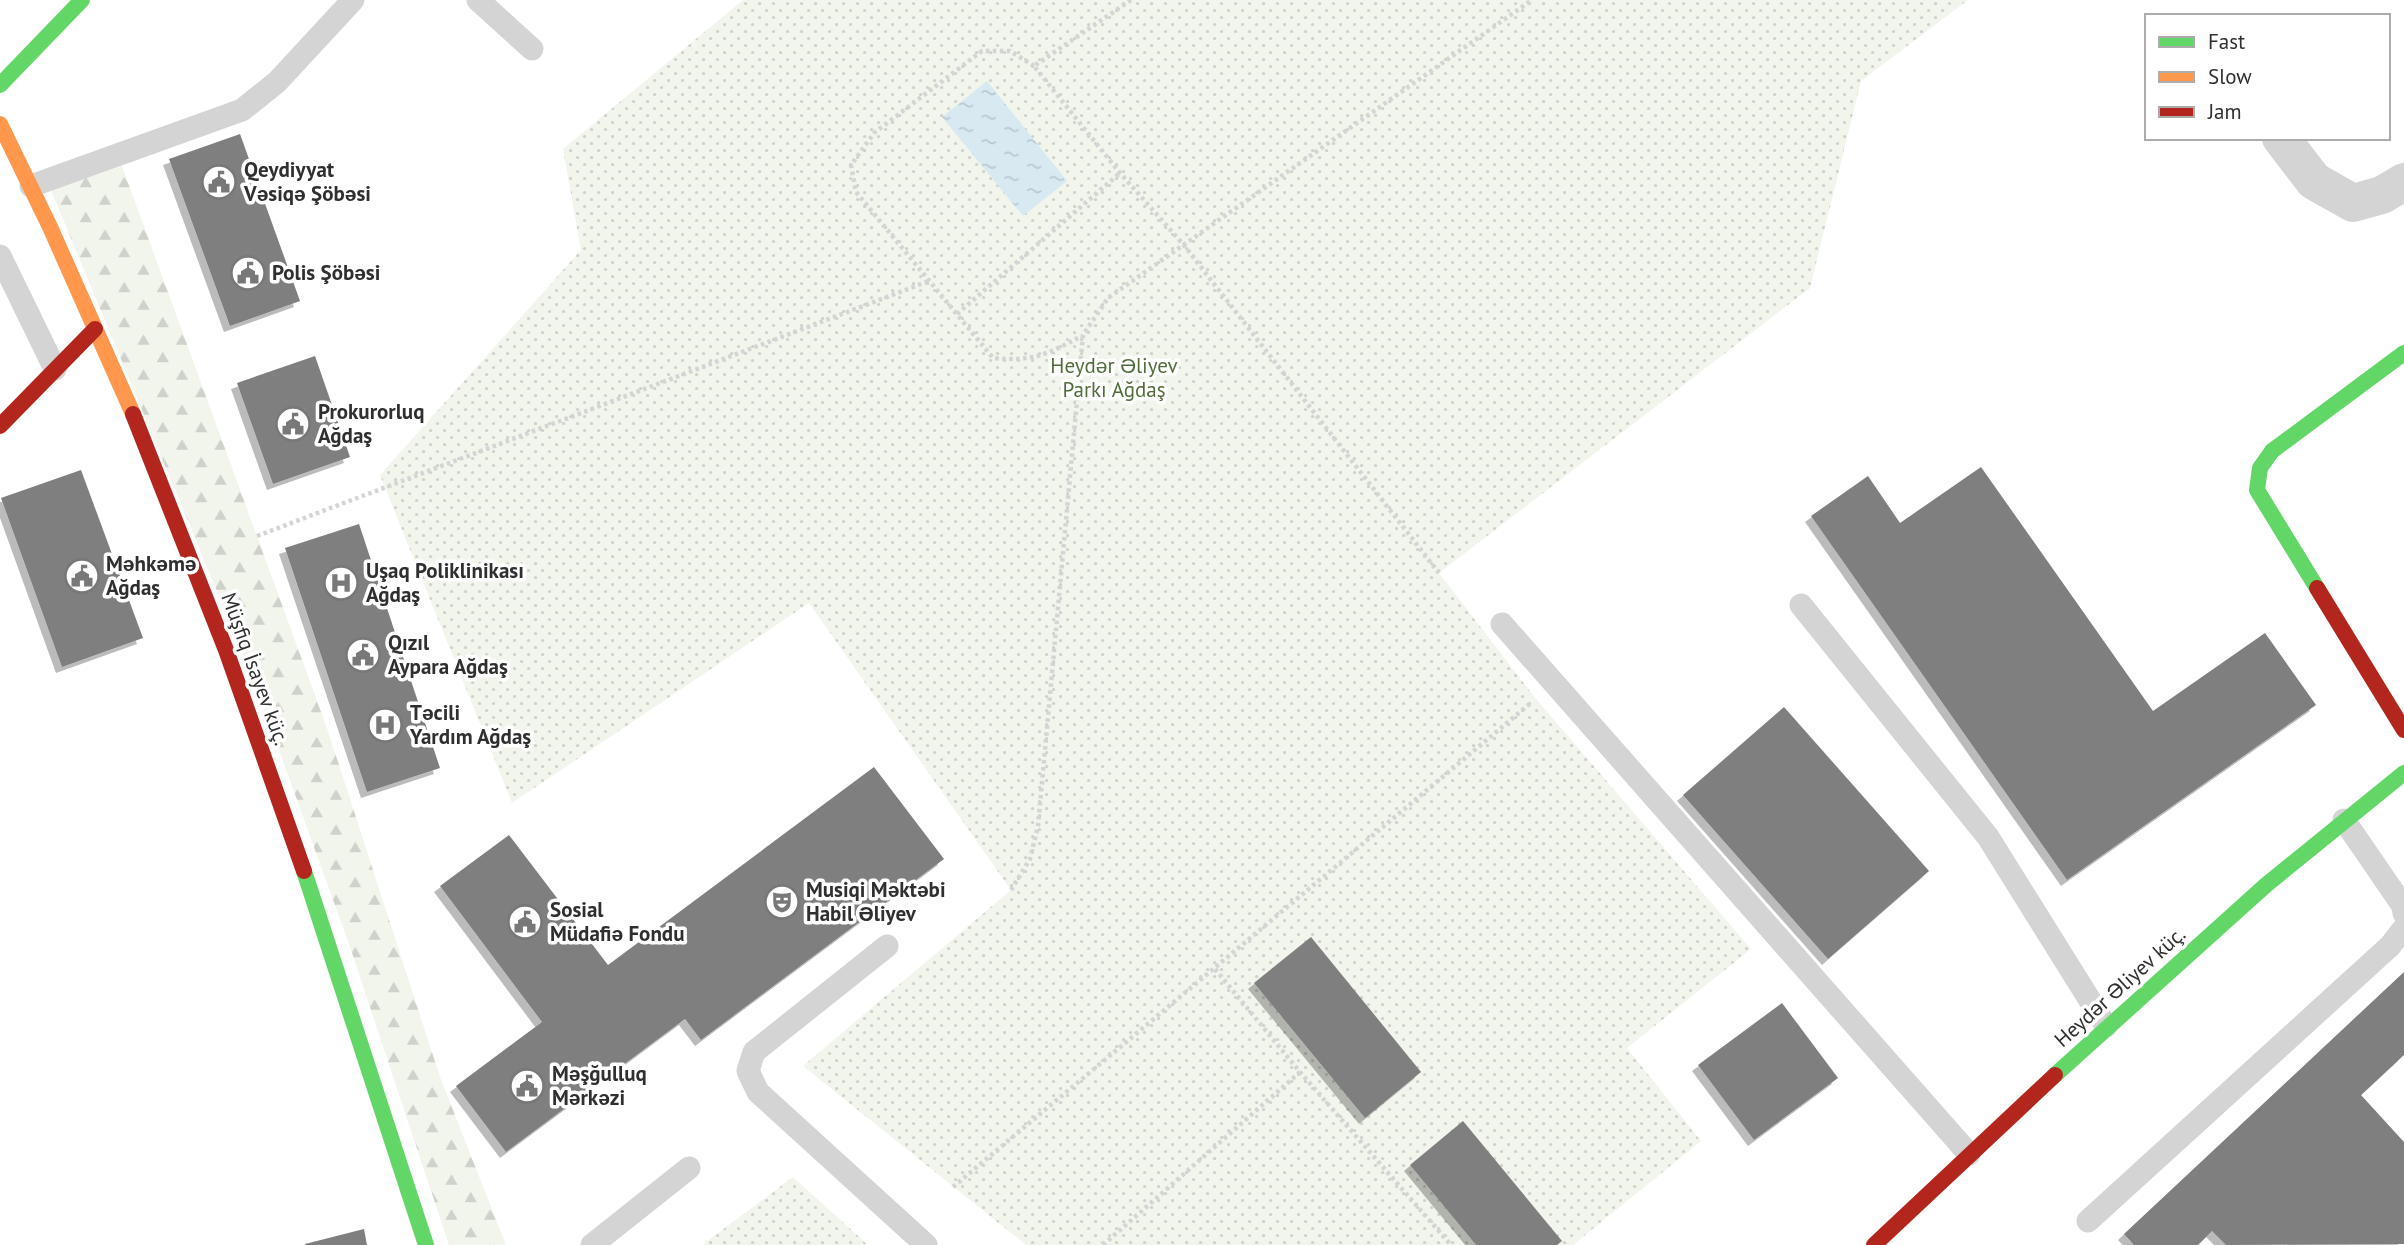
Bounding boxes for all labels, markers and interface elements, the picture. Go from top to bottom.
legend [2145,14,2390,140]
text: Fast [2208,28,2245,55]
text: Slow [2208,63,2252,90]
text: Jam [2207,98,2242,125]
place label: Qeydiyyat Vəsiqə Şöbəsi [243,156,371,207]
public building icon: Qeydiyyat Vəsiqə Şöbəsi [200,163,238,201]
public building icon: Polis Şöbəsi [229,254,267,292]
place label: Polis Şöbəsi [272,259,380,286]
park label: Heydər Əliyev Parkı Ağdaş [1050,352,1178,403]
place label: Prokurorluq Ağdaş [318,398,424,449]
public building icon: Prokurorluq Ağdaş [274,405,312,443]
place label: Məhkəmə Ağdaş [106,550,197,601]
public building icon: Məhkəmə Ağdaş [63,557,101,595]
place label: Uşaq Poliklinikası Ağdaş [366,557,524,608]
hospital icon: Uşaq Poliklinikası Ağdaş [322,564,360,602]
street label: Müşfiq İsayev küç. [215,589,296,749]
place label: Qızıl Aypara Ağdaş [388,629,508,680]
public building icon: Qızıl Aypara Ağdaş [344,636,382,674]
place label: Təcili Yardım Ağdaş [409,699,531,750]
hospital icon: Təcili Yardım Ağdaş [366,706,404,744]
place label: Musiqi Məktəbi Habil Əliyev [806,876,946,927]
theatre icon: Musiqi Məktəbi Habil Əliyev [763,883,801,921]
place label: Sosial Müdafiə Fondu [550,896,684,947]
public building icon: Sosial Müdafiə Fondu [506,903,544,941]
street label: Heydər Əliyev küç. [2048,921,2191,1053]
place label: Məşğulluq Mərkəzi [552,1060,647,1111]
public building icon: Məşğulluq Mərkəzi [508,1067,546,1105]

